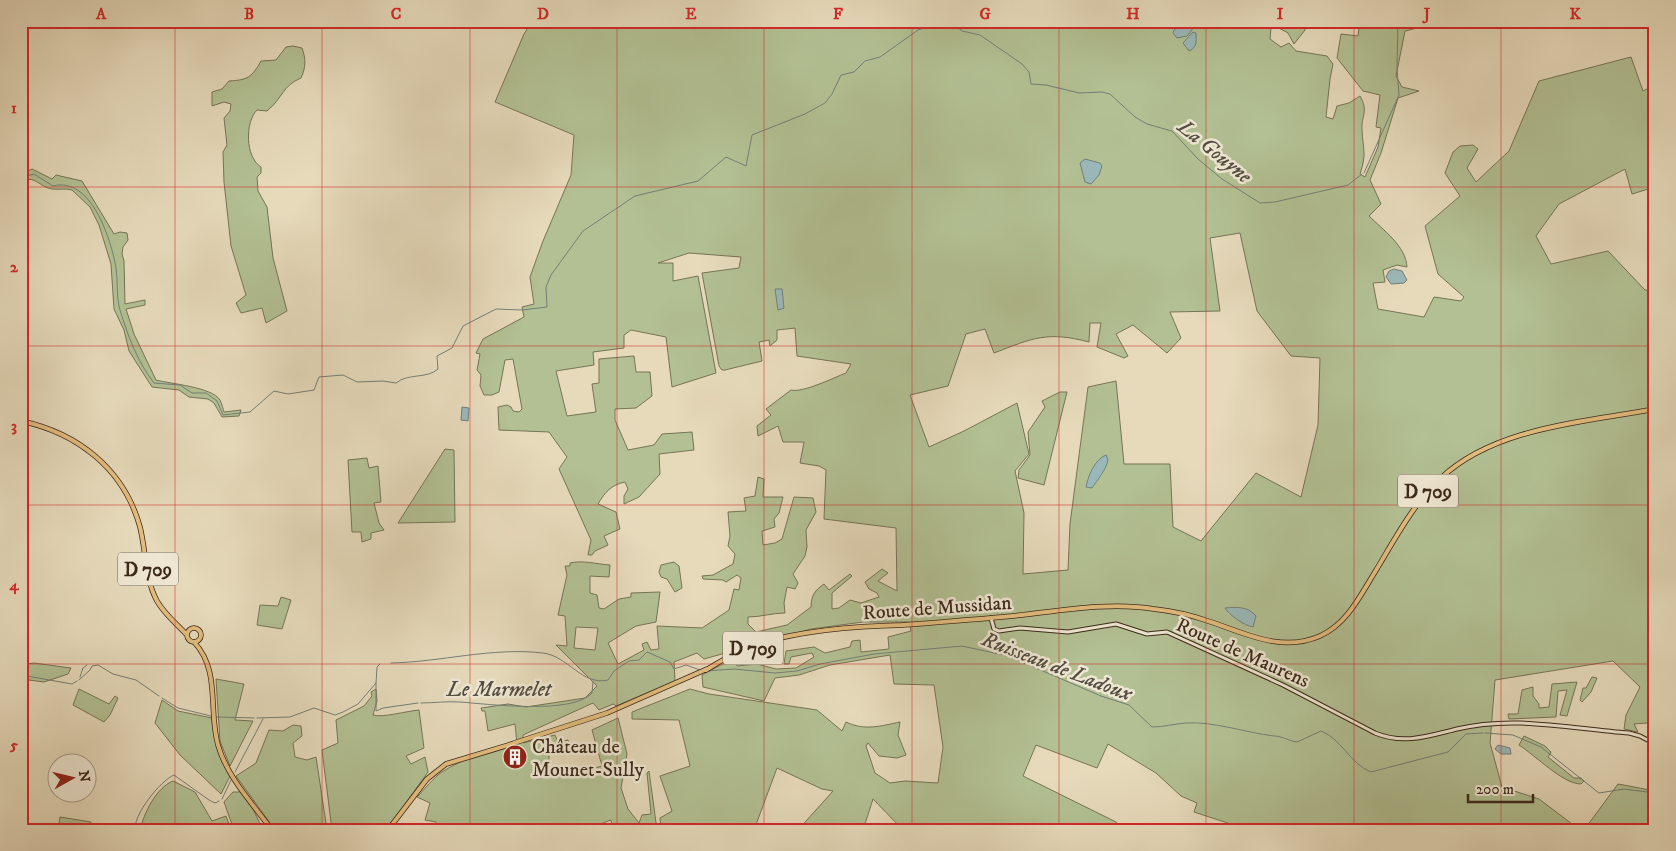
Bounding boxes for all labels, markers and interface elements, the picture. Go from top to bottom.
text: A [95,4,107,24]
text: B [244,4,254,24]
text: C [391,4,401,24]
text: D [537,4,549,24]
text: E [685,4,697,24]
text: F [833,4,843,24]
text: G [979,4,991,24]
text: H [1126,4,1140,24]
text: I [1277,4,1284,24]
text: J [1422,4,1431,24]
text: K [1569,4,1581,24]
text: 1 [11,98,17,118]
water label: La Gouyne [1171,113,1257,190]
text: 2 [10,257,19,277]
text: 3 [11,416,17,436]
road number: D 709 [1398,474,1458,508]
road number: D 709 [118,552,178,586]
text: 4 [8,575,19,595]
street label: Route de Mussidan [862,591,1013,626]
street label: Route de Maurens [1172,613,1313,694]
water label: Ruisseau de Ladoux [977,626,1137,708]
road number: D 709 [723,632,783,664]
water label: Le Marmelet [446,677,553,703]
text: 5 [9,735,18,755]
place label: Château de Mounet-Sully [532,735,644,783]
building icon: Château de Mounet-Sully [502,744,528,770]
north arrow [48,754,98,804]
text: N [74,769,94,784]
scale bar [1468,771,1534,803]
text: 200 m [1476,780,1514,799]

